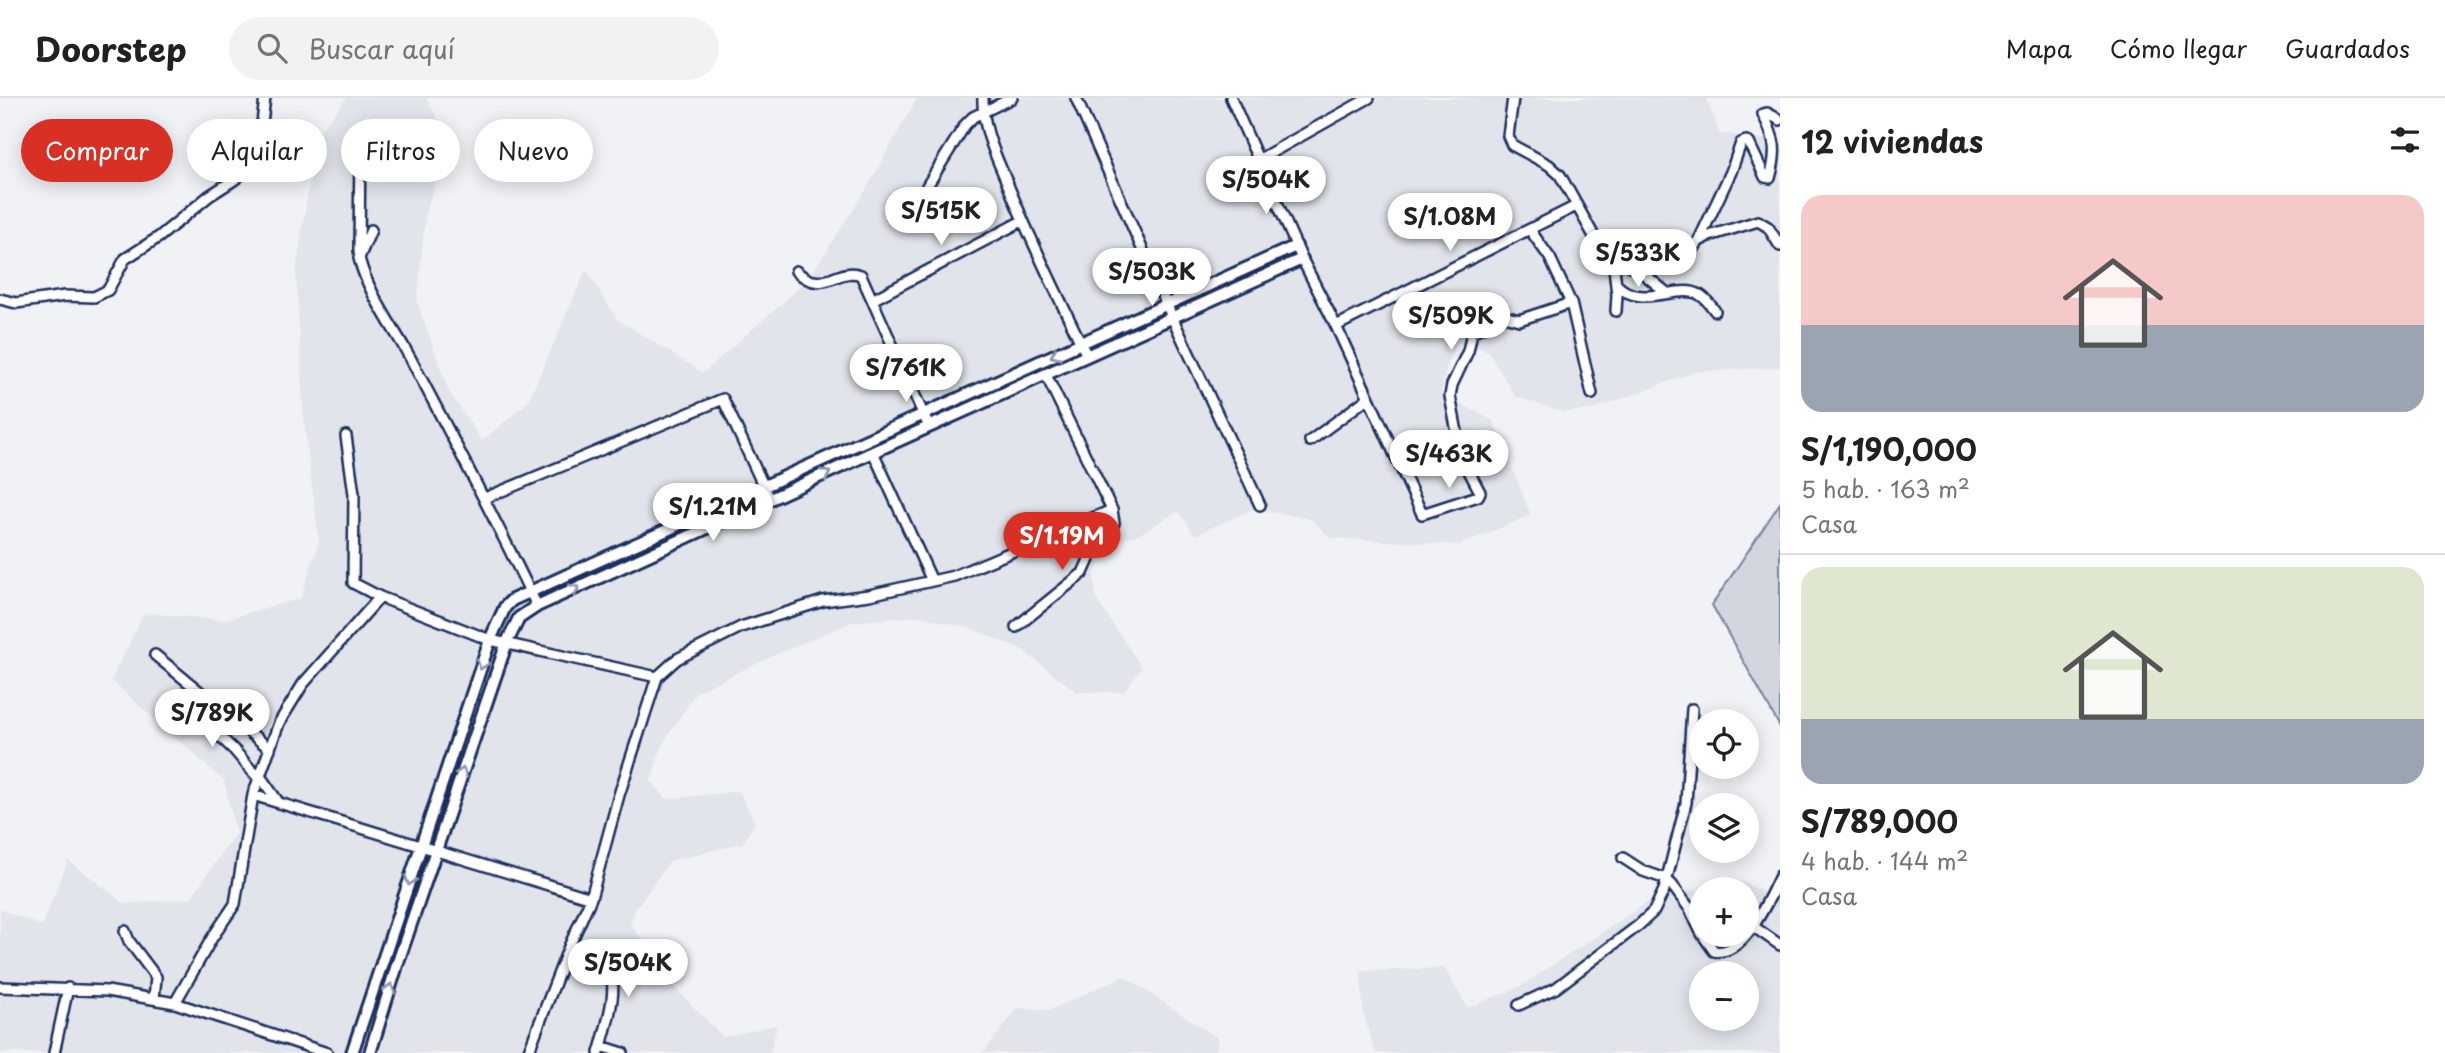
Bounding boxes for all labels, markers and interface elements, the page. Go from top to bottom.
search box [229,17,719,80]
text: Doorstep [35,23,187,73]
icon: search [253,29,291,67]
text: Buscar aquí [309,29,455,68]
text: Mapa [2006,30,2072,66]
text: Cómo llegar [2110,30,2247,66]
text: Guardados [2285,30,2410,66]
text: 12 viviendas [1801,118,1983,163]
chip: Comprar [21,119,173,182]
chip: Alquilar [187,119,327,182]
chip: Filtros [341,119,460,182]
chip: Nuevo [474,119,593,182]
icon: filters [2386,121,2424,159]
pin: S/504K [1209,156,1323,216]
text: S/504K [1222,161,1310,196]
pin: S/515K [884,188,998,247]
text: S/515K [901,192,981,227]
pin: S/1.08M [1385,194,1515,253]
text: S/1.08M [1404,198,1496,233]
pin: S/533K [1581,230,1695,289]
text: S/533K [1596,234,1680,269]
icon: home [2050,240,2176,366]
pin: S/503K [1095,248,1209,308]
text: S/503K [1108,253,1196,288]
pin: S/509K [1394,292,1508,352]
text: S/509K [1408,297,1494,332]
pin: S/761K [849,344,963,404]
one-way arrow [1050,347,1062,361]
text: S/761K [866,349,946,384]
text: S/1,190,000 [1801,426,1977,471]
pin: S/463K [1392,430,1506,490]
text: S/463K [1406,435,1492,470]
one-way arrow [819,468,831,482]
text: 5 hab. · 163 m² [1801,471,1970,506]
pin: S/1.21M [648,484,778,543]
text: S/1.21M [669,488,757,523]
text: Casa [1801,506,1857,541]
pin: S/1.19M [997,512,1127,572]
text: S/1.19M [1020,517,1104,552]
one-way arrow [568,583,580,597]
icon: home [2050,612,2176,738]
one-way arrow [476,659,490,671]
pin: S/789K [155,690,269,749]
text: S/789K [171,694,253,729]
map controls [1689,709,1759,1031]
button: locate [1689,709,1759,779]
one-way arrow [454,766,468,778]
button: layers [1689,793,1759,863]
text: S/789,000 [1801,798,1958,843]
text: 4 hab. · 144 m² [1801,843,1968,878]
one-way arrow [404,875,418,887]
button: + [1689,877,1759,947]
text: Casa [1801,878,1857,913]
pin: S/504K [571,940,685,999]
text: S/504K [584,944,672,979]
button: − [1689,961,1759,1031]
one-way arrow [382,982,396,994]

